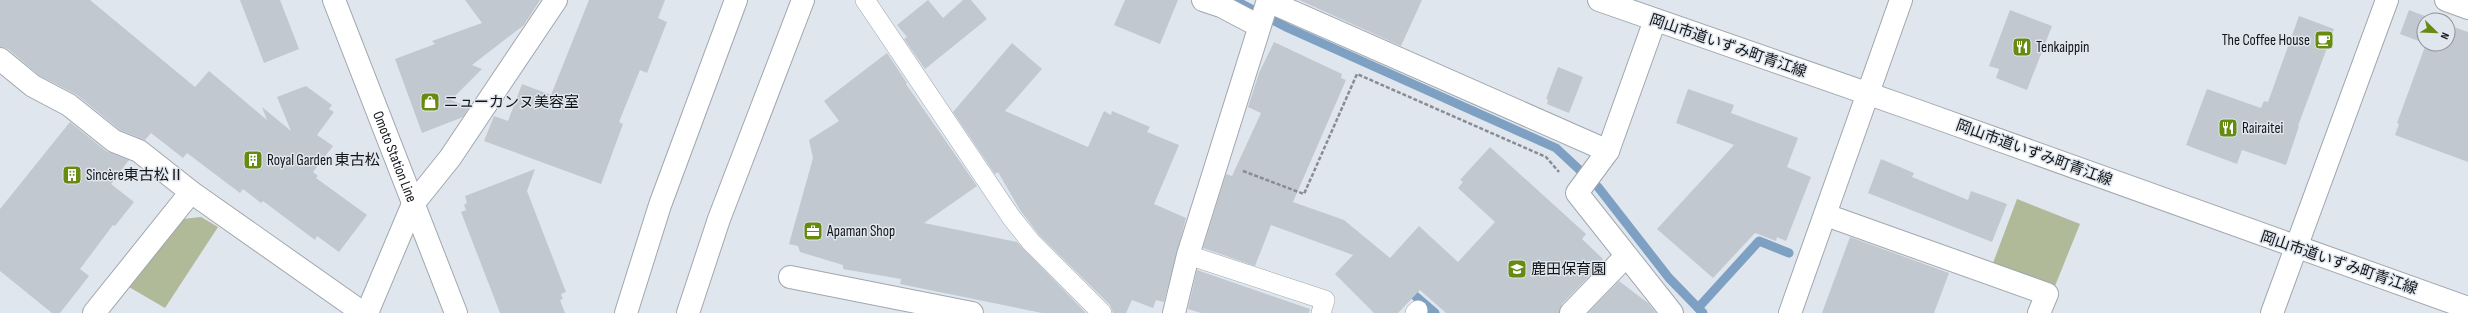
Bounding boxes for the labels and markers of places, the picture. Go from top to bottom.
cafe icon: The Coffee House [2313,29,2335,51]
place label: The Coffee House [2222,31,2310,50]
restaurant icon: Tenkaippin [2011,36,2033,58]
place label: Tenkaippin [2036,38,2089,57]
shop icon: ニューカンヌ美容室 [419,91,441,113]
place label: ニューカンヌ美容室 [444,93,579,112]
restaurant icon: Rairaitei [2217,117,2239,139]
place label: Rairaitei [2242,119,2283,138]
building icon: Royal Garden 東古松 [242,149,264,171]
place label: Royal Garden 東古松 [267,151,380,170]
building icon: Sincère東古松Ⅱ [61,164,83,186]
place label: Sincère東古松Ⅱ [86,166,184,185]
office icon: Apaman Shop [802,220,824,242]
place label: Apaman Shop [826,222,895,241]
school or university icon: 鹿田保育園 [1506,258,1528,280]
place label: 鹿田保育園 [1531,260,1606,279]

